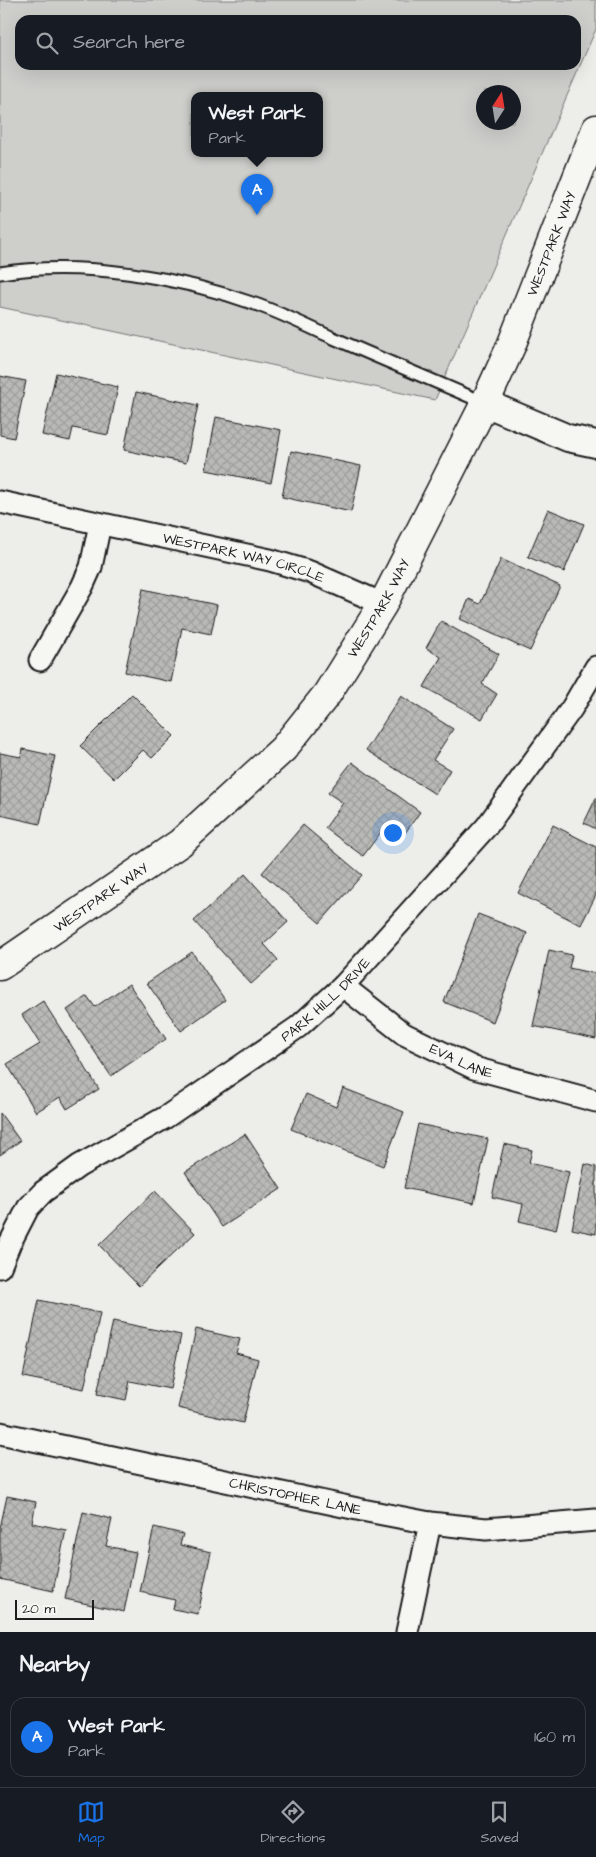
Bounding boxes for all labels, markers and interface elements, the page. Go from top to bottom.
search box [15,15,581,70]
icon: search [33,29,61,57]
text: Search here [73,29,185,56]
north arrow [476,85,521,130]
popup [191,92,323,157]
text: West Park [209,100,305,127]
text: Park [209,127,246,149]
pin: A [241,174,273,215]
street label: WESTPARK WAY [523,188,582,299]
street label: WESTPARK WAY CIRCLE [161,528,328,588]
street label: WESTPARK WAY [343,555,415,662]
your location [380,820,406,846]
street label: WESTPARK WAY [50,858,153,938]
street label: PARK HILL DRIVE [277,953,376,1047]
street label: EVA LANE [426,1039,496,1084]
street label: CHRISTOPHER LANE [227,1473,364,1521]
scale bar [15,1597,94,1620]
text: 20 m [22,1599,55,1619]
text: Nearby [20,1650,90,1679]
text: West Park [68,1713,165,1740]
text: A [32,1726,42,1748]
text: 160 m [534,1726,575,1748]
text: Park [68,1740,105,1762]
tab: Map [77,1798,105,1848]
tab: Directions [260,1798,325,1848]
tab: Saved [480,1798,519,1848]

